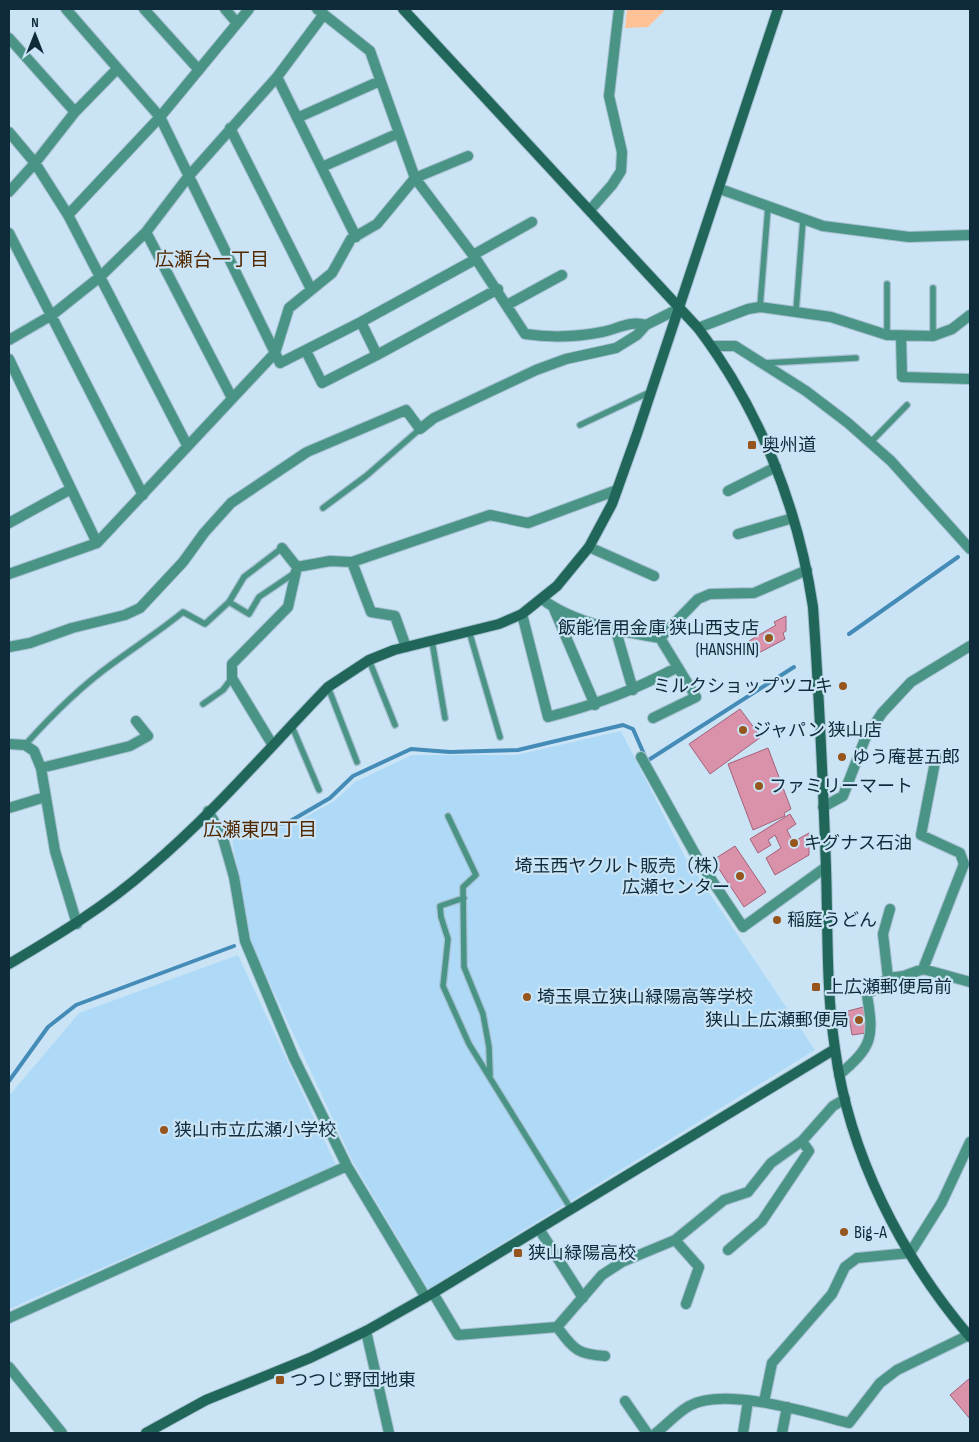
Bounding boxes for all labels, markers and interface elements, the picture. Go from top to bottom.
north arrow [10,10,60,60]
text: N [31,14,39,31]
district label: 広瀬台一丁目 [155,249,269,272]
place label: 奥州道 [762,435,816,456]
marker: 奥州道 [746,439,758,451]
place label: 飯能信用金庫 狭山西支店 (HANSHIN) [558,618,759,660]
marker: 飯能信用金庫 狭山西支店 (HANSHIN) [763,632,775,644]
place label: ミルクショップツユキ [653,676,833,697]
marker: ミルクショップツユキ [837,680,849,692]
place label: ジャパン 狭山店 [753,720,882,741]
marker: ジャパン 狭山店 [737,724,749,736]
place label: ゆう庵甚五郎 [852,747,960,768]
marker: ゆう庵甚五郎 [836,751,848,763]
place label: ファミリーマート [769,776,913,797]
marker: ファミリーマート [753,780,765,792]
district label: 広瀬東四丁目 [203,819,317,842]
place label: キグナス石油 [804,833,912,854]
marker: キグナス石油 [788,837,800,849]
place label: 埼玉西ヤクルト販売（株） 広瀬センター [515,856,730,898]
marker: 埼玉西ヤクルト販売（株） 広瀬センター [734,870,746,882]
place label: 稲庭うどん [787,910,877,931]
marker: 稲庭うどん [771,914,783,926]
place label: 上広瀬郵便局前 [826,977,952,998]
marker: 上広瀬郵便局前 [810,981,822,993]
place label: 埼玉県立狭山緑陽高等学校 [537,987,753,1008]
marker: 埼玉県立狭山緑陽高等学校 [521,991,533,1003]
place label: 狭山上広瀬郵便局 [705,1010,849,1031]
marker: 狭山上広瀬郵便局 [853,1014,865,1026]
place label: 狭山市立広瀬小学校 [174,1120,336,1141]
marker: 狭山市立広瀬小学校 [158,1124,170,1136]
place label: Big-A [854,1222,887,1243]
marker: Big-A [838,1226,850,1238]
place label: 狭山緑陽高校 [528,1243,636,1264]
marker: 狭山緑陽高校 [512,1247,524,1259]
place label: つつじ野団地東 [290,1370,416,1391]
marker: つつじ野団地東 [274,1374,286,1386]

